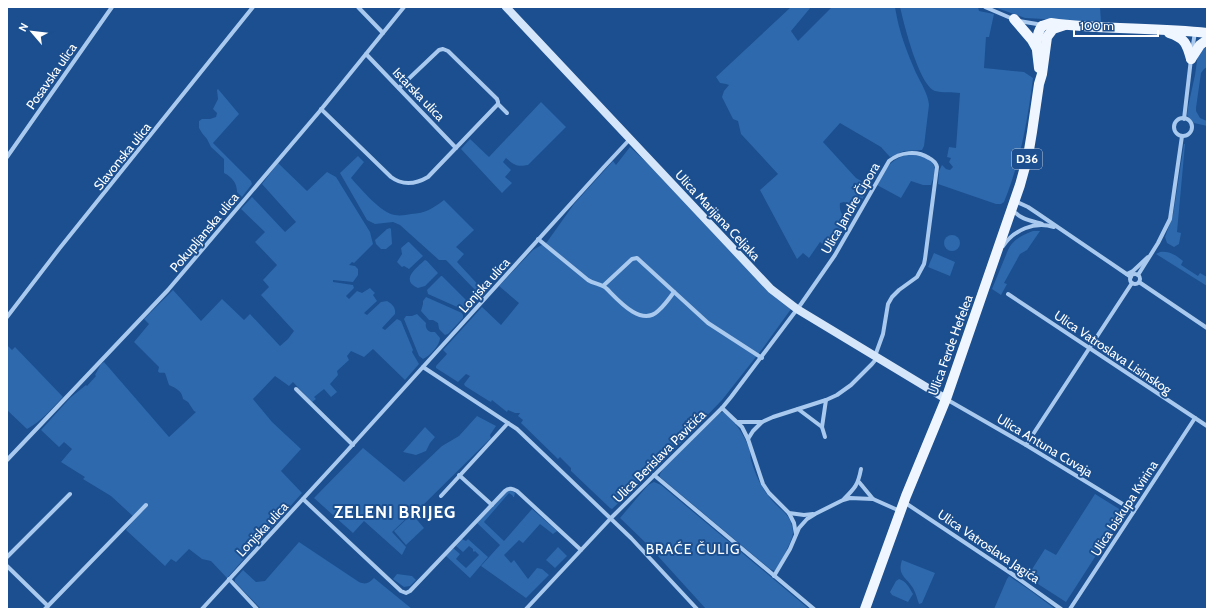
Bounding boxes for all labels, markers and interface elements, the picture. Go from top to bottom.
north arrow [12,12,52,52]
scale bar [1074,12,1158,38]
text: 100 m [1080,18,1114,33]
text: N [15,21,31,34]
street label: Posavska ulica [22,39,80,112]
street label: Istarska ulica [389,64,449,125]
street label: Slavonska ulica [90,118,155,193]
road number: D36 [1012,149,1042,169]
street label: Ulica Jandre Čipora [816,158,883,257]
street label: Ulica Marijana Celjaka [671,167,765,265]
street label: Pokupljanska ulica [166,188,243,276]
street label: Lonjska ulica [455,254,514,317]
street label: Ulica Ferde Hefelea [924,292,976,398]
street label: Ulica Vatroslava Lisinskog [1051,307,1175,398]
street label: Ulica Berislava Pavičića [609,406,709,506]
street label: Ulica Antuna Cuvaja [994,410,1097,481]
street label: Ulica biskupa Kvirina [1087,457,1161,559]
street label: Lonjska ulica [233,498,293,560]
district label: ZELENI BRIJEG [334,502,456,522]
street label: Ulica Vatroslava Jagića [935,506,1044,587]
district label: BRAĆE ČULIG [646,540,740,558]

